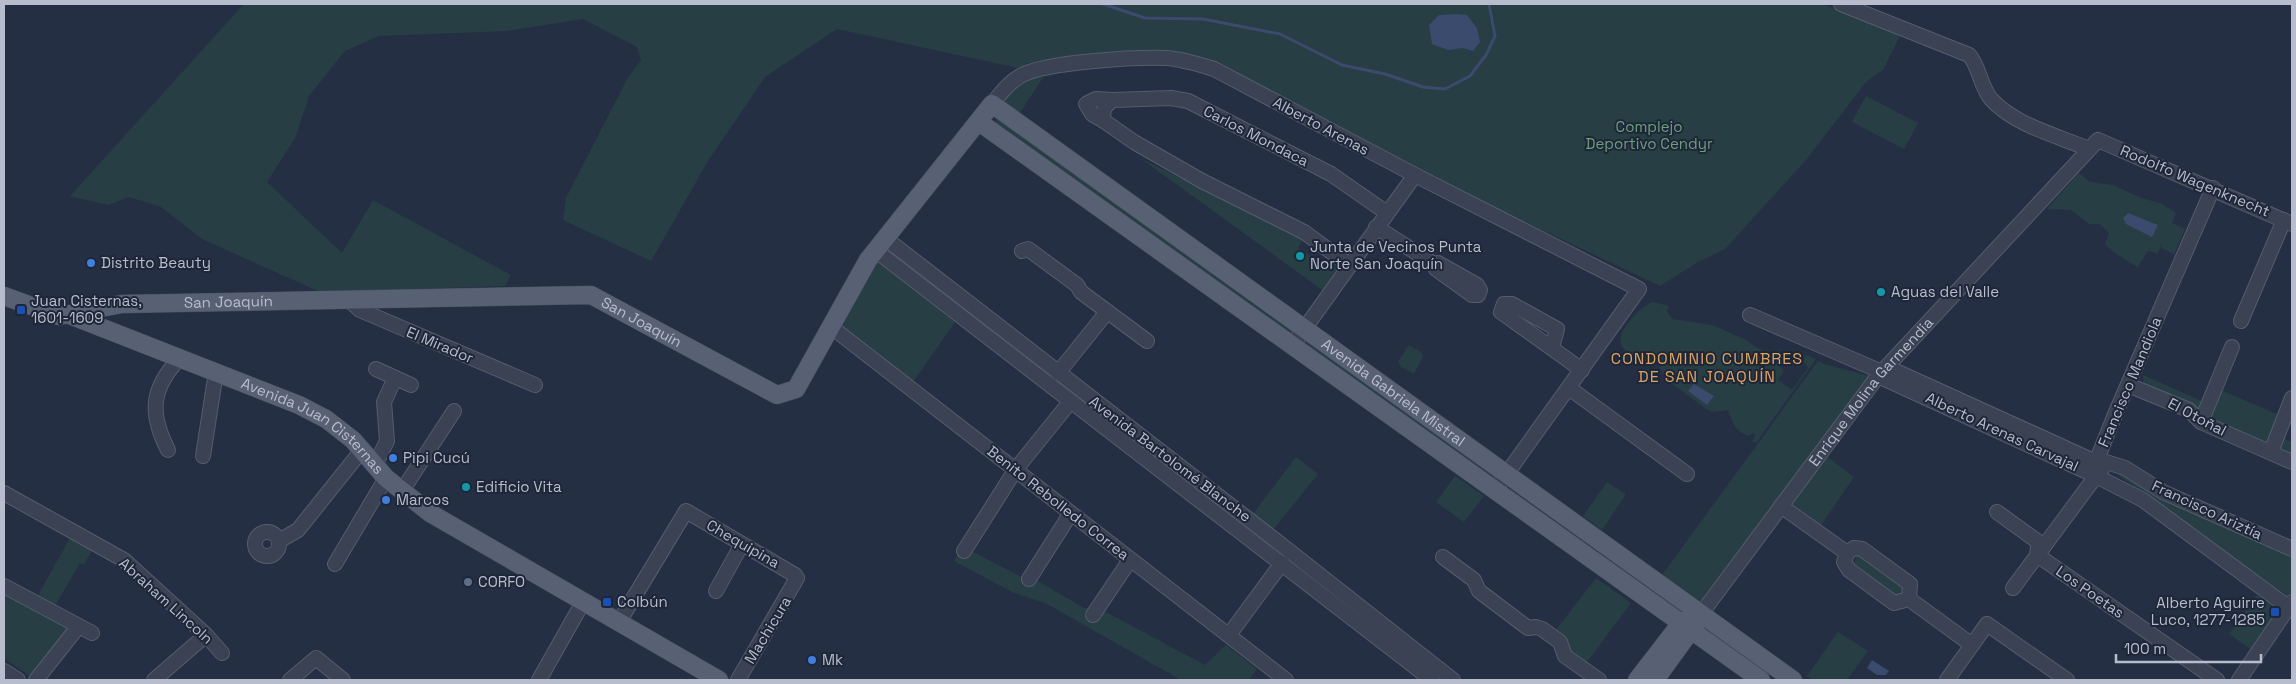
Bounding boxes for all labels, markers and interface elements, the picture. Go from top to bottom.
street label: Alberto Arenas [1270,92,1373,159]
street label: Carlos Mondaca [1200,101,1312,170]
park label: Complejo Deportivo Cendyr [1585,117,1713,153]
street label: Rodolfo Wagenknecht [2118,140,2273,221]
place label: Junta de Vecinos Punta Norte San Joaquín [1310,237,1482,273]
marker: Junta de Vecinos Punta Norte San Joaquín [1294,250,1306,262]
place label: Distrito Beauty [101,253,211,272]
marker: Distrito Beauty [85,257,97,269]
place label: Aguas del Valle [1891,282,1999,301]
marker: Aguas del Valle [1875,286,1887,298]
place label: Juan Cisternas, 1601-1609 [31,291,142,327]
street label: San Joaquín [184,291,273,312]
street label: San Joaquín [598,292,685,351]
marker: Juan Cisternas, 1601-1609 [15,304,27,316]
street label: Enrique Molina Garmendia [1804,313,1937,470]
street label: Francisco Mandiola [2094,313,2166,450]
street label: El Mirador [404,322,477,367]
street label: Avenida Gabriela Mistral [1318,334,1469,450]
district label: CONDOMINIO CUMBRES DE SAN JOAQUÍN [1611,348,1803,387]
street label: Avenida Juan Cisternas [239,373,388,478]
street label: Alberto Arenas Carvajal [1923,388,2082,475]
street label: Avenida Bartolomé Blanche [1086,391,1255,526]
street label: El Otoñal [2165,393,2230,440]
street label: Benito Rebolledo Correa [983,441,1133,564]
place label: Pipi Cucú [403,448,470,467]
marker: Pipi Cucú [387,452,399,464]
street label: Francisco Ariztía [2149,476,2266,544]
place label: Edificio Vita [476,477,562,496]
marker: Edificio Vita [460,481,472,493]
place label: Marcos [396,490,449,509]
marker: Marcos [380,494,392,506]
street label: Chequipina [703,515,784,572]
street label: Abraham Lincoln [115,553,217,648]
street label: Los Poetas [2052,561,2128,622]
place label: CORFO [478,572,525,591]
marker: CORFO [462,576,474,588]
place label: Colbún [617,592,668,611]
street label: Machicura [740,592,795,667]
place label: Alberto Aguirre Luco, 1277-1285 [2151,593,2265,629]
marker: Colbún [601,596,613,608]
marker: Alberto Aguirre Luco, 1277-1285 [2269,606,2281,618]
scale bar [2116,632,2261,664]
text: 100 m [2124,639,2166,658]
place label: Mk [822,650,843,669]
marker: Mk [806,654,818,666]

